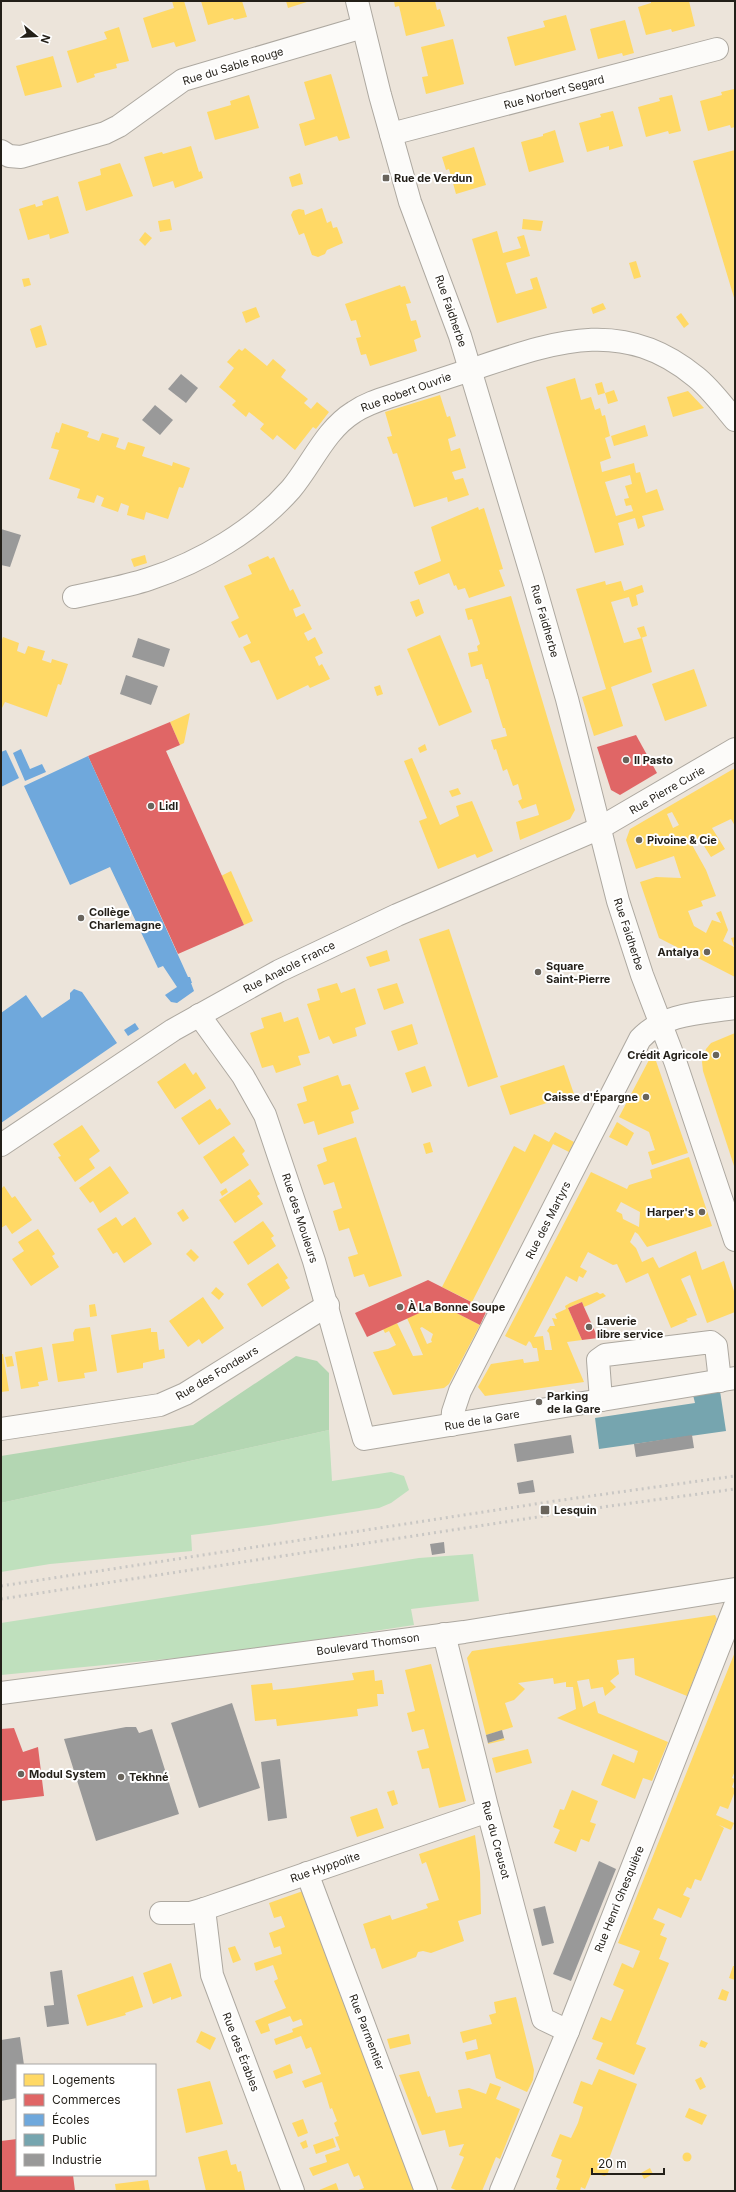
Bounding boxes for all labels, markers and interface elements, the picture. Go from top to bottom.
north arrow [16,16,56,56]
text: N [38,33,53,45]
street label: Rue du Sable Rouge [181,44,285,88]
street label: Rue Norbert Segard [502,72,606,112]
place label: Rue de Verdun [394,171,472,185]
marker: Rue de Verdun [381,173,391,183]
street label: Rue Faidherbe [432,273,470,349]
street label: Rue Robert Ouvrie [359,369,453,415]
street label: Rue Faidherbe [528,583,562,659]
place label: Il Pasto [634,753,673,767]
marker: Il Pasto [621,755,631,765]
street label: Rue Pierre Curie [627,763,707,817]
place label: Lidl [159,799,178,813]
marker: Lidl [146,801,156,811]
place label: Pivoine & Cie [647,833,717,847]
marker: Pivoine & Cie [634,835,644,845]
street label: Rue Faidherbe [611,896,647,972]
place label: Collège Charlemagne [89,905,162,932]
marker: Collège Charlemagne [76,913,86,923]
street label: Rue Anatole France [241,938,337,996]
place label: Antalya [657,945,699,959]
marker: Antalya [702,947,712,957]
place label: Square Saint-Pierre [546,959,611,986]
marker: Square Saint-Pierre [533,967,543,977]
place label: Crédit Agricole [627,1048,708,1062]
marker: Crédit Agricole [711,1050,721,1060]
place label: Caisse d'Épargne [544,1090,638,1104]
marker: Caisse d'Épargne [641,1092,651,1102]
street label: Rue des Mouleurs [279,1171,321,1265]
street label: Rue des Martyrs [522,1179,574,1261]
place label: Harper's [647,1205,694,1219]
marker: Harper's [697,1207,707,1217]
place label: À La Bonne Soupe [408,1300,506,1314]
marker: À La Bonne Soupe [395,1302,405,1312]
place label: Laverie libre service [597,1314,664,1341]
marker: Laverie libre service [584,1322,594,1332]
street label: Rue des Fondeurs [173,1343,261,1403]
place label: Parking de la Gare [547,1389,601,1416]
marker: Parking de la Gare [534,1397,544,1407]
street label: Rue de la Gare [443,1407,521,1433]
place label: Lesquin [554,1503,597,1517]
marker: Lesquin [539,1504,551,1516]
street label: Boulevard Thomson [316,1630,420,1658]
place label: Modul System [29,1767,106,1781]
marker: Modul System [16,1769,26,1779]
place label: Tekhné [129,1770,169,1784]
marker: Tekhné [116,1772,126,1782]
street label: Rue du Creusot [479,1799,513,1881]
street label: Rue Henri Ghesquière [591,1844,647,1954]
street label: Rue Hyppolite [288,1849,362,1885]
street label: Rue Parmentier [346,1992,388,2072]
street label: Rue des Érables [219,2010,263,2094]
legend [16,2064,156,2176]
text: Logements [52,2072,115,2087]
text: Commerces [52,2092,120,2107]
text: Écoles [52,2112,90,2127]
text: Public [52,2132,87,2147]
scale bar [592,2150,664,2176]
text: Industrie [52,2152,102,2167]
text: 20 m [598,2156,627,2171]

